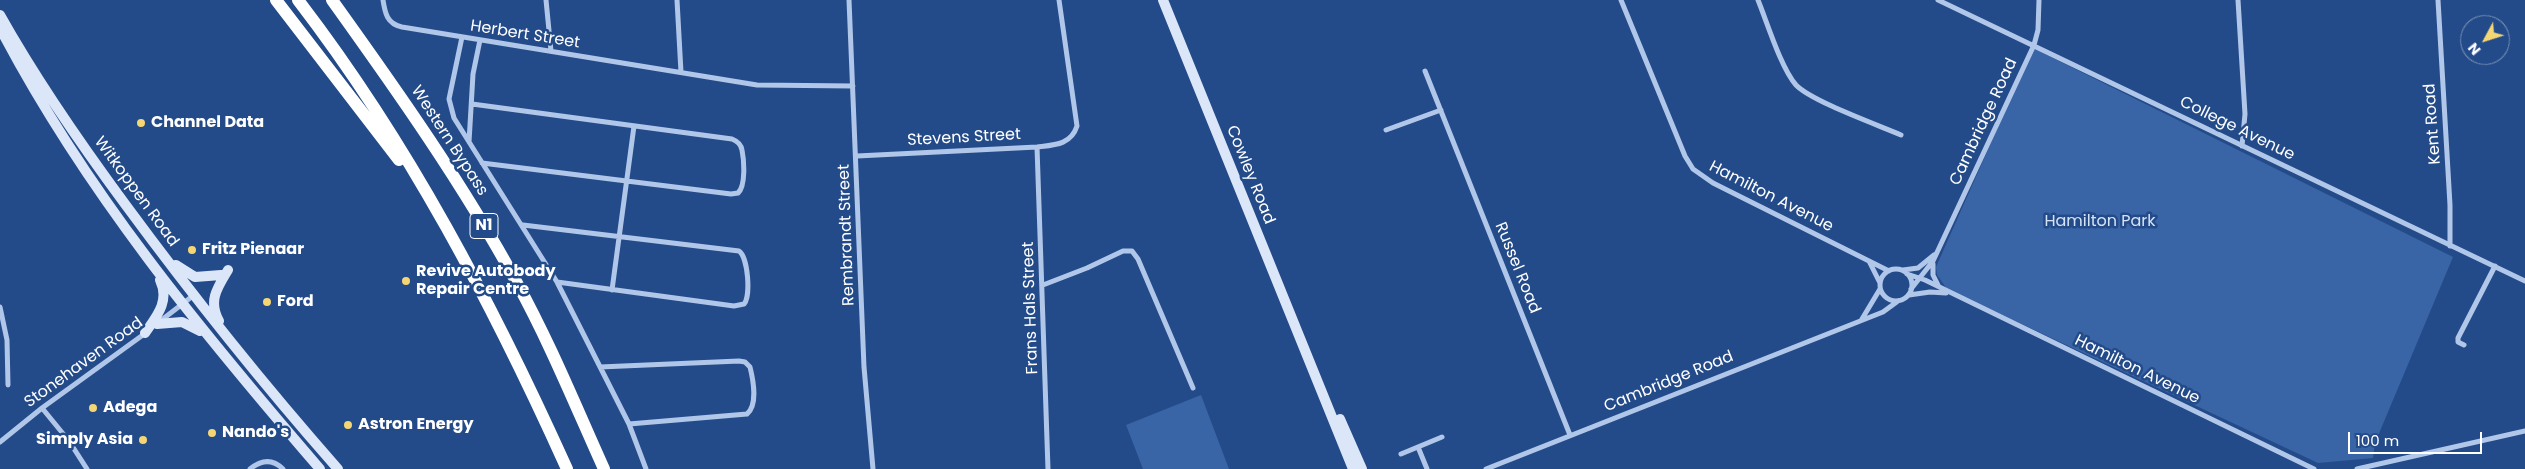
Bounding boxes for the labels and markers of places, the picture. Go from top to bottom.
place label: Channel Data [151,113,264,133]
marker: Channel Data [135,117,147,129]
place label: Fritz Pienaar [202,240,304,260]
marker: Fritz Pienaar [186,244,198,256]
place label: Revive Autobody Repair Centre [416,262,556,300]
marker: Revive Autobody Repair Centre [400,275,412,287]
place label: Ford [277,292,314,312]
marker: Ford [261,296,273,308]
place label: Adega [103,398,157,418]
marker: Adega [87,402,99,414]
place label: Astron Energy [358,415,474,435]
marker: Astron Energy [342,419,354,431]
place label: Nando's [222,423,289,443]
marker: Nando's [206,427,218,439]
place label: Simply Asia [36,430,133,450]
marker: Simply Asia [137,434,149,446]

